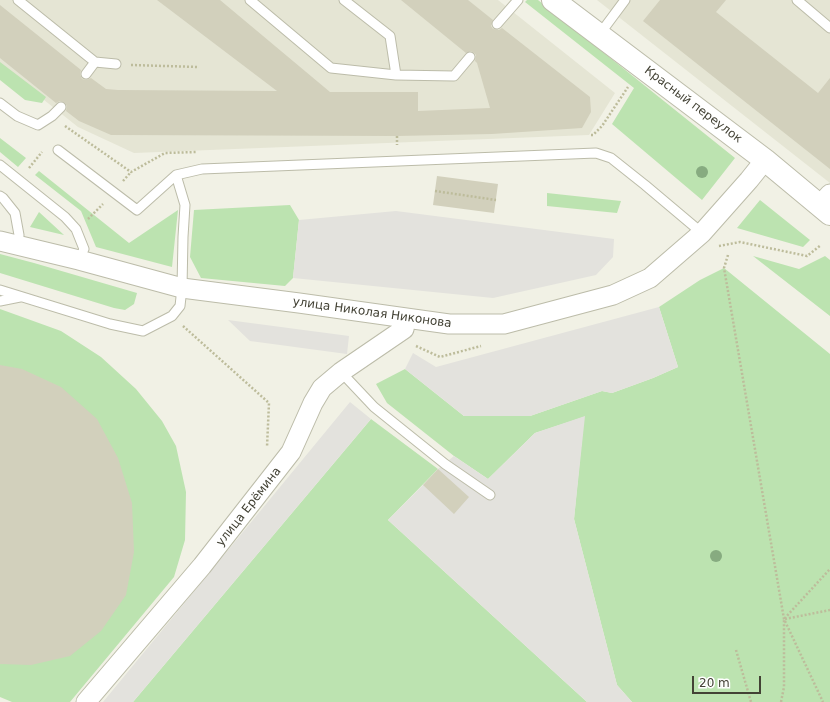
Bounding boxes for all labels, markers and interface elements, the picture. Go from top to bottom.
street label: Красный переулок [641,64,745,146]
street label: улица Николая Никонова [292,295,452,331]
street label: улица Ерёмина [214,465,284,549]
scale bar [694,668,763,694]
text: 20 m [699,676,730,690]

